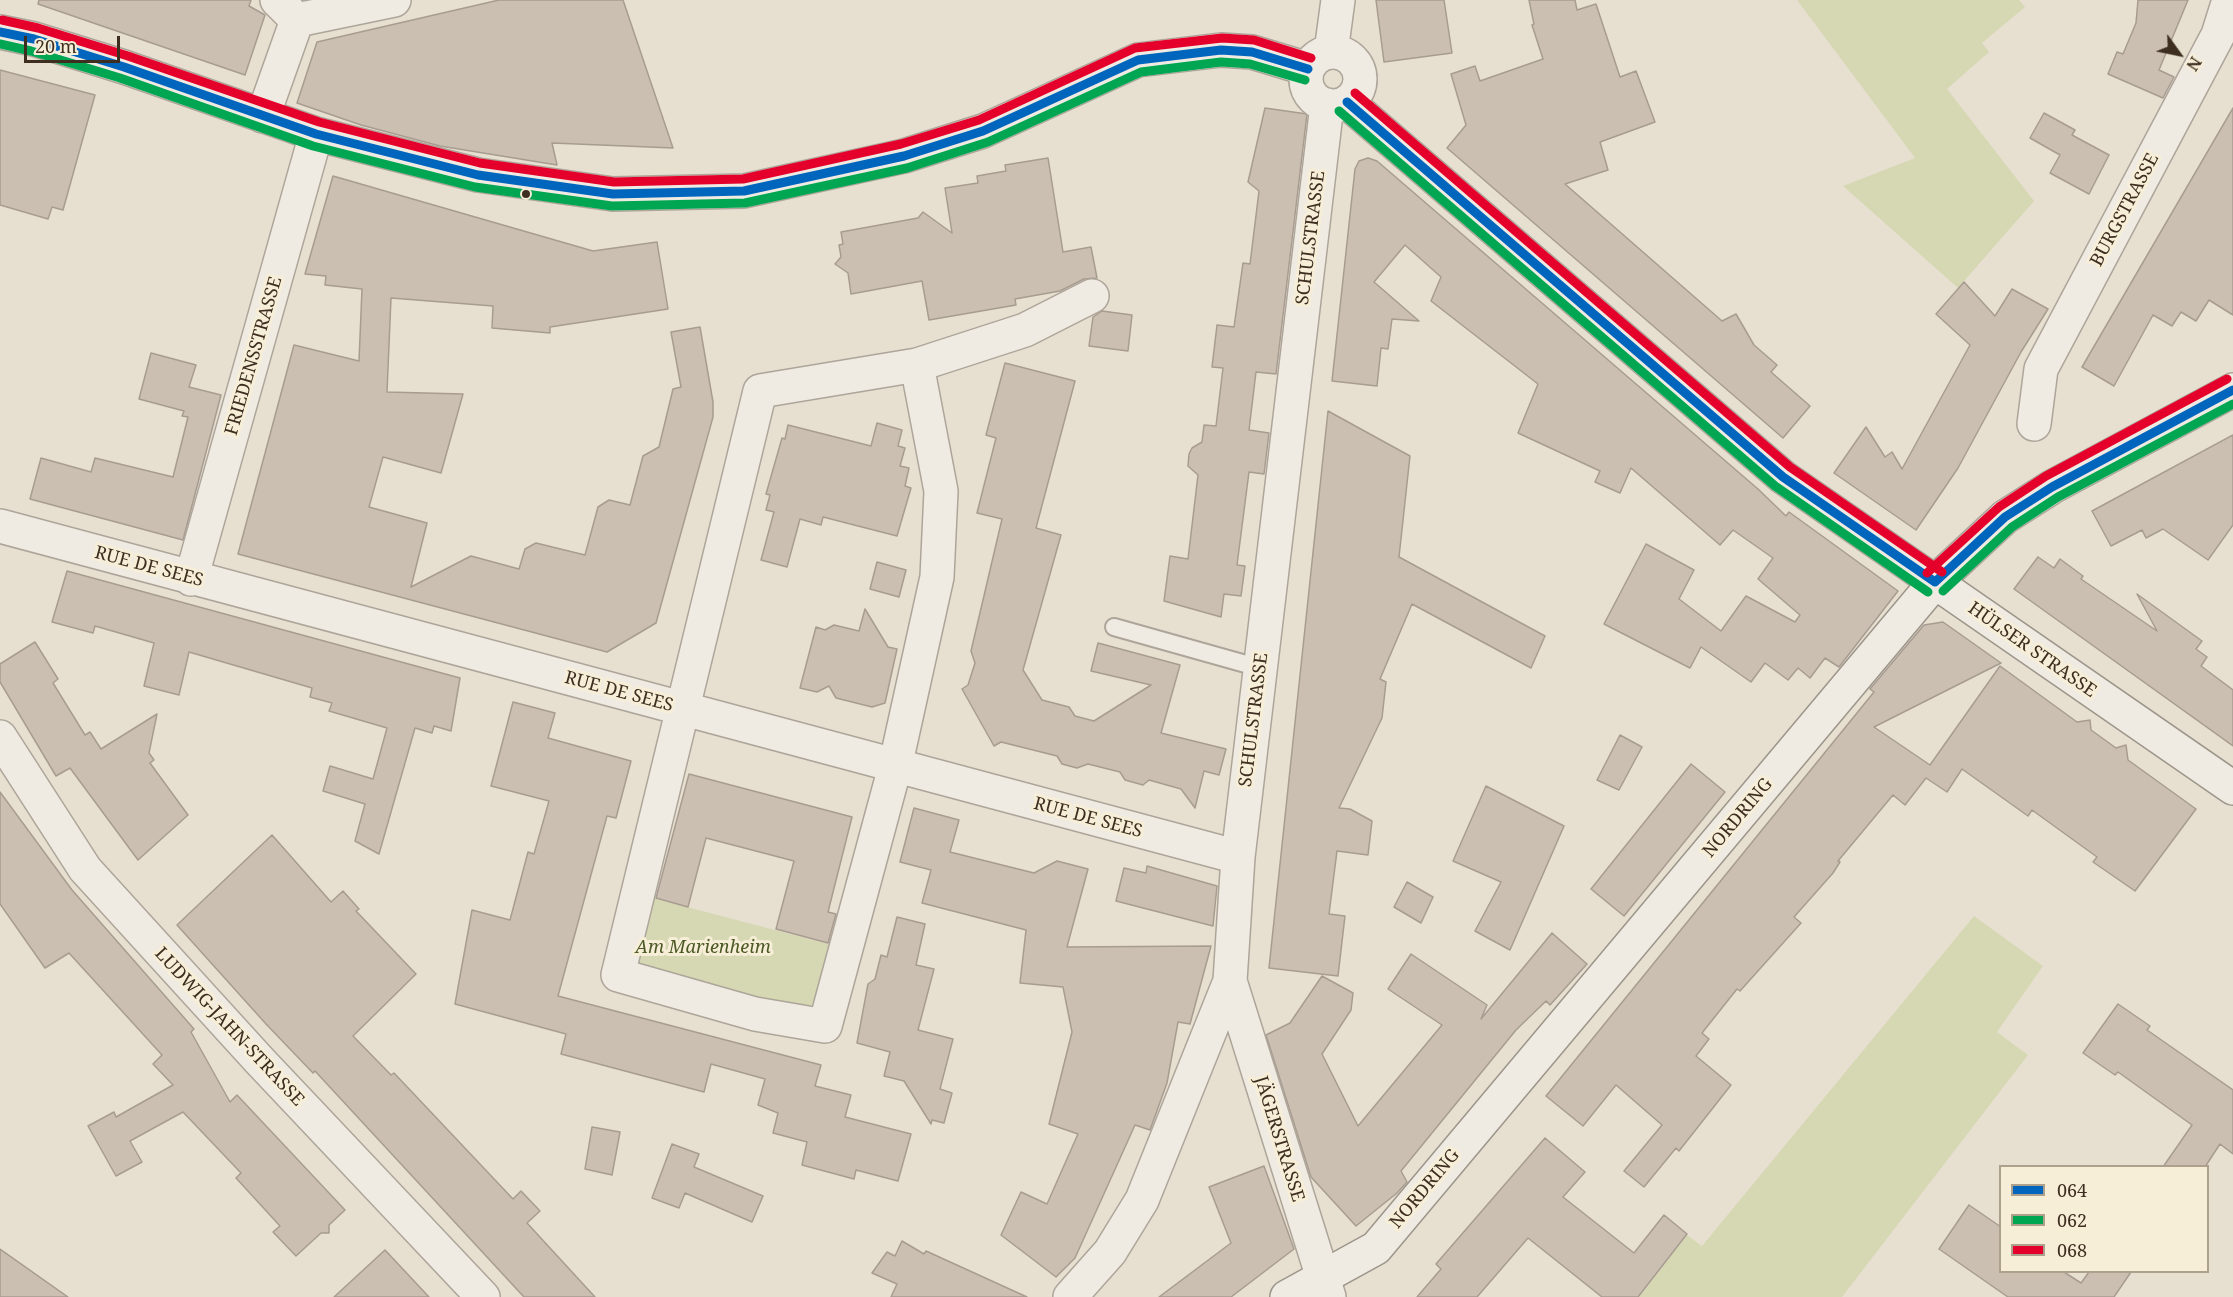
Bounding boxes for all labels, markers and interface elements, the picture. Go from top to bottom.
scale bar [27,24,123,62]
north arrow [2149,24,2209,84]
text: 20 m [35,34,77,58]
text: N [2181,53,2207,75]
street label: BURGSTRASSE [2086,150,2164,270]
street label: SCHULSTRASSE [1292,170,1330,306]
unlabelled marker [520,188,532,200]
street label: FRIEDENSSTRASSE [221,274,287,438]
street label: RUE DE SEES [92,542,206,592]
street label: HÜLSER STRASSE [1964,598,2100,702]
street label: SCHULSTRASSE [1235,652,1273,788]
street label: RUE DE SEES [562,667,676,717]
street label: NORDRING [1699,774,1777,862]
street label: RUE DE SEES [1031,793,1145,843]
park label: Am Marienheim [635,937,771,959]
street label: LUDWIG-JAHN-STRASSE [150,943,308,1111]
street label: JÄGERSTRASSE [1250,1073,1308,1205]
street label: NORDRING [1386,1145,1464,1233]
legend [1999,1165,2209,1273]
text: 064 [2057,1178,2087,1202]
text: 062 [2057,1208,2087,1232]
text: 068 [2057,1238,2087,1262]

